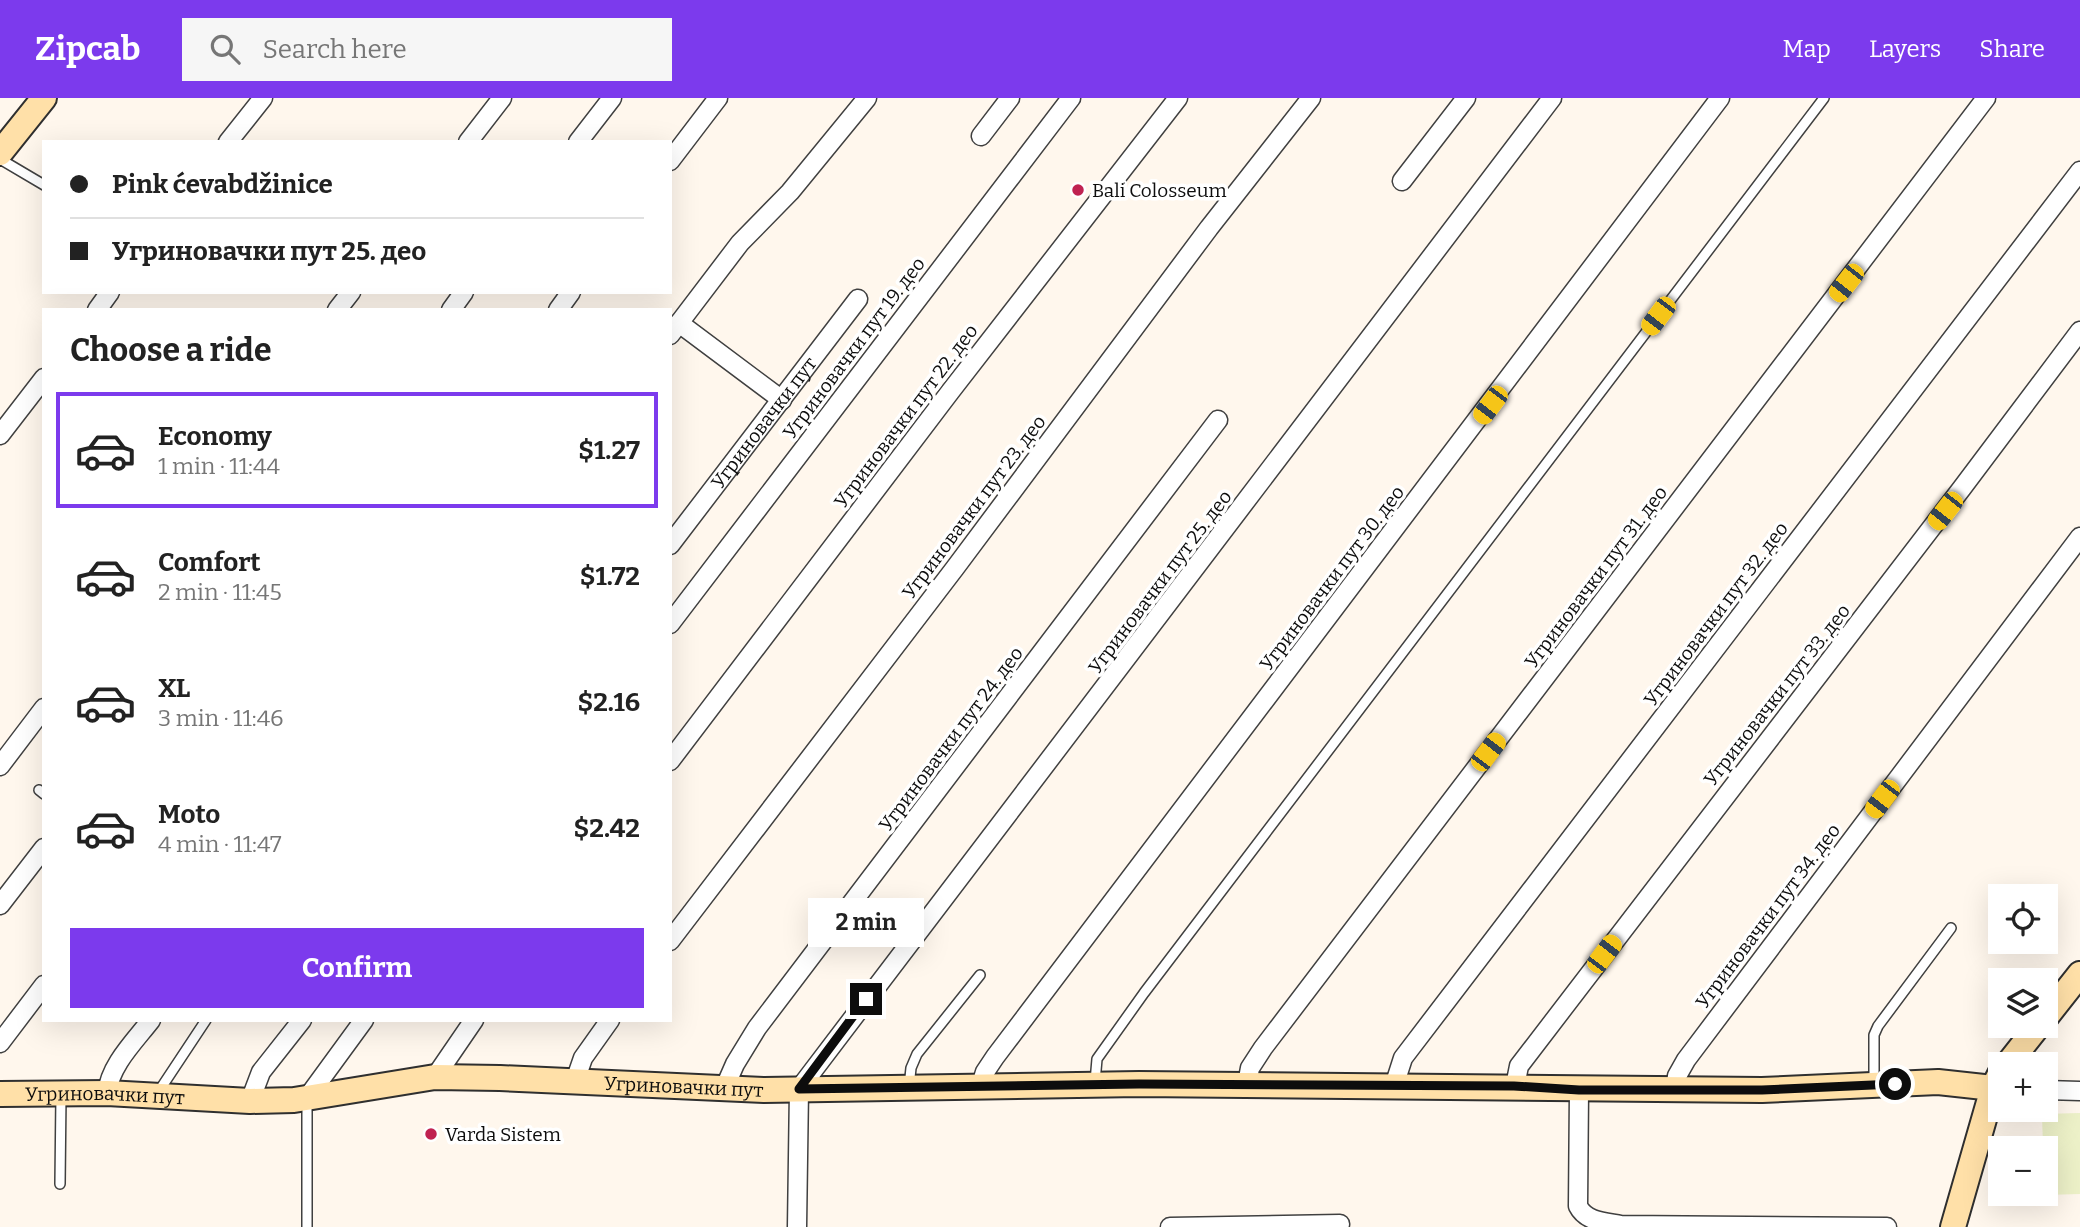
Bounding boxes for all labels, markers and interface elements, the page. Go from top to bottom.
search box [182,18,672,81]
text: Zipcab [35,29,140,69]
icon: search [206,30,244,68]
text: Search here [262,34,407,65]
text: Map [1783,35,1831,63]
text: Layers [1869,35,1941,63]
text: Share [1979,35,2045,63]
text: Pink ćevabdžinice [112,169,333,200]
place label: Bali Colosseum [1092,179,1227,202]
marker: Bali Colosseum [1070,182,1086,198]
text: Угриновачки пут 25. део [112,236,426,267]
street label: Угриновачки пут 19. део [778,253,930,443]
car [1825,260,1868,306]
car [1637,293,1680,339]
street label: Угриновачки пут 22. део [829,320,983,512]
text: Choose a ride [70,331,271,369]
street label: Угриновачки пут [706,352,821,493]
car [1469,382,1512,428]
street label: Угриновачки пут 23. део [897,411,1051,603]
icon: car [74,419,137,482]
text: Economy [158,421,272,452]
text: $1.27 [578,435,640,466]
text: 1 min · 11:44 [158,452,280,480]
street label: Угриновачки пут 30. део [1255,481,1409,675]
street label: Угриновачки пут 31. део [1520,481,1672,673]
street label: Угриновачки пут 25. део [1084,486,1237,678]
car [1924,488,1967,534]
street label: Угриновачки пут 32. део [1639,517,1793,711]
icon: car [74,545,137,608]
text: Comfort [158,547,261,578]
text: $1.72 [580,561,640,592]
text: 2 min · 11:45 [158,578,282,606]
street label: Угриновачки пут 33. део [1699,600,1855,790]
street label: Угриновачки пут 24. део [874,642,1028,836]
icon: car [74,671,137,734]
text: XL [158,673,190,704]
text: $2.16 [577,687,640,718]
text: 3 min · 11:46 [158,704,284,732]
car [1467,729,1510,775]
car [1861,776,1904,822]
icon: car [74,797,137,860]
text: Moto [158,799,220,830]
text: $2.42 [574,813,640,844]
street label: Угриновачки пут 34. део [1691,819,1845,1013]
text: 4 min · 11:47 [158,830,282,858]
map controls [1988,884,2058,1206]
button: locate [1988,884,2058,954]
callout: 2 min [808,898,924,946]
text: 2 min [835,908,897,936]
button: Confirm [70,928,644,1008]
car [1583,931,1626,977]
button: layers [1988,968,2058,1038]
route end [850,983,882,1015]
button: + [1988,1052,2058,1122]
route start [1879,1068,1911,1100]
street label: Угриновачки пут [604,1071,764,1101]
street label: Угриновачки пут [25,1081,185,1109]
place label: Varda Sistem [445,1123,561,1146]
marker: Varda Sistem [423,1126,439,1142]
button: − [1988,1136,2058,1206]

